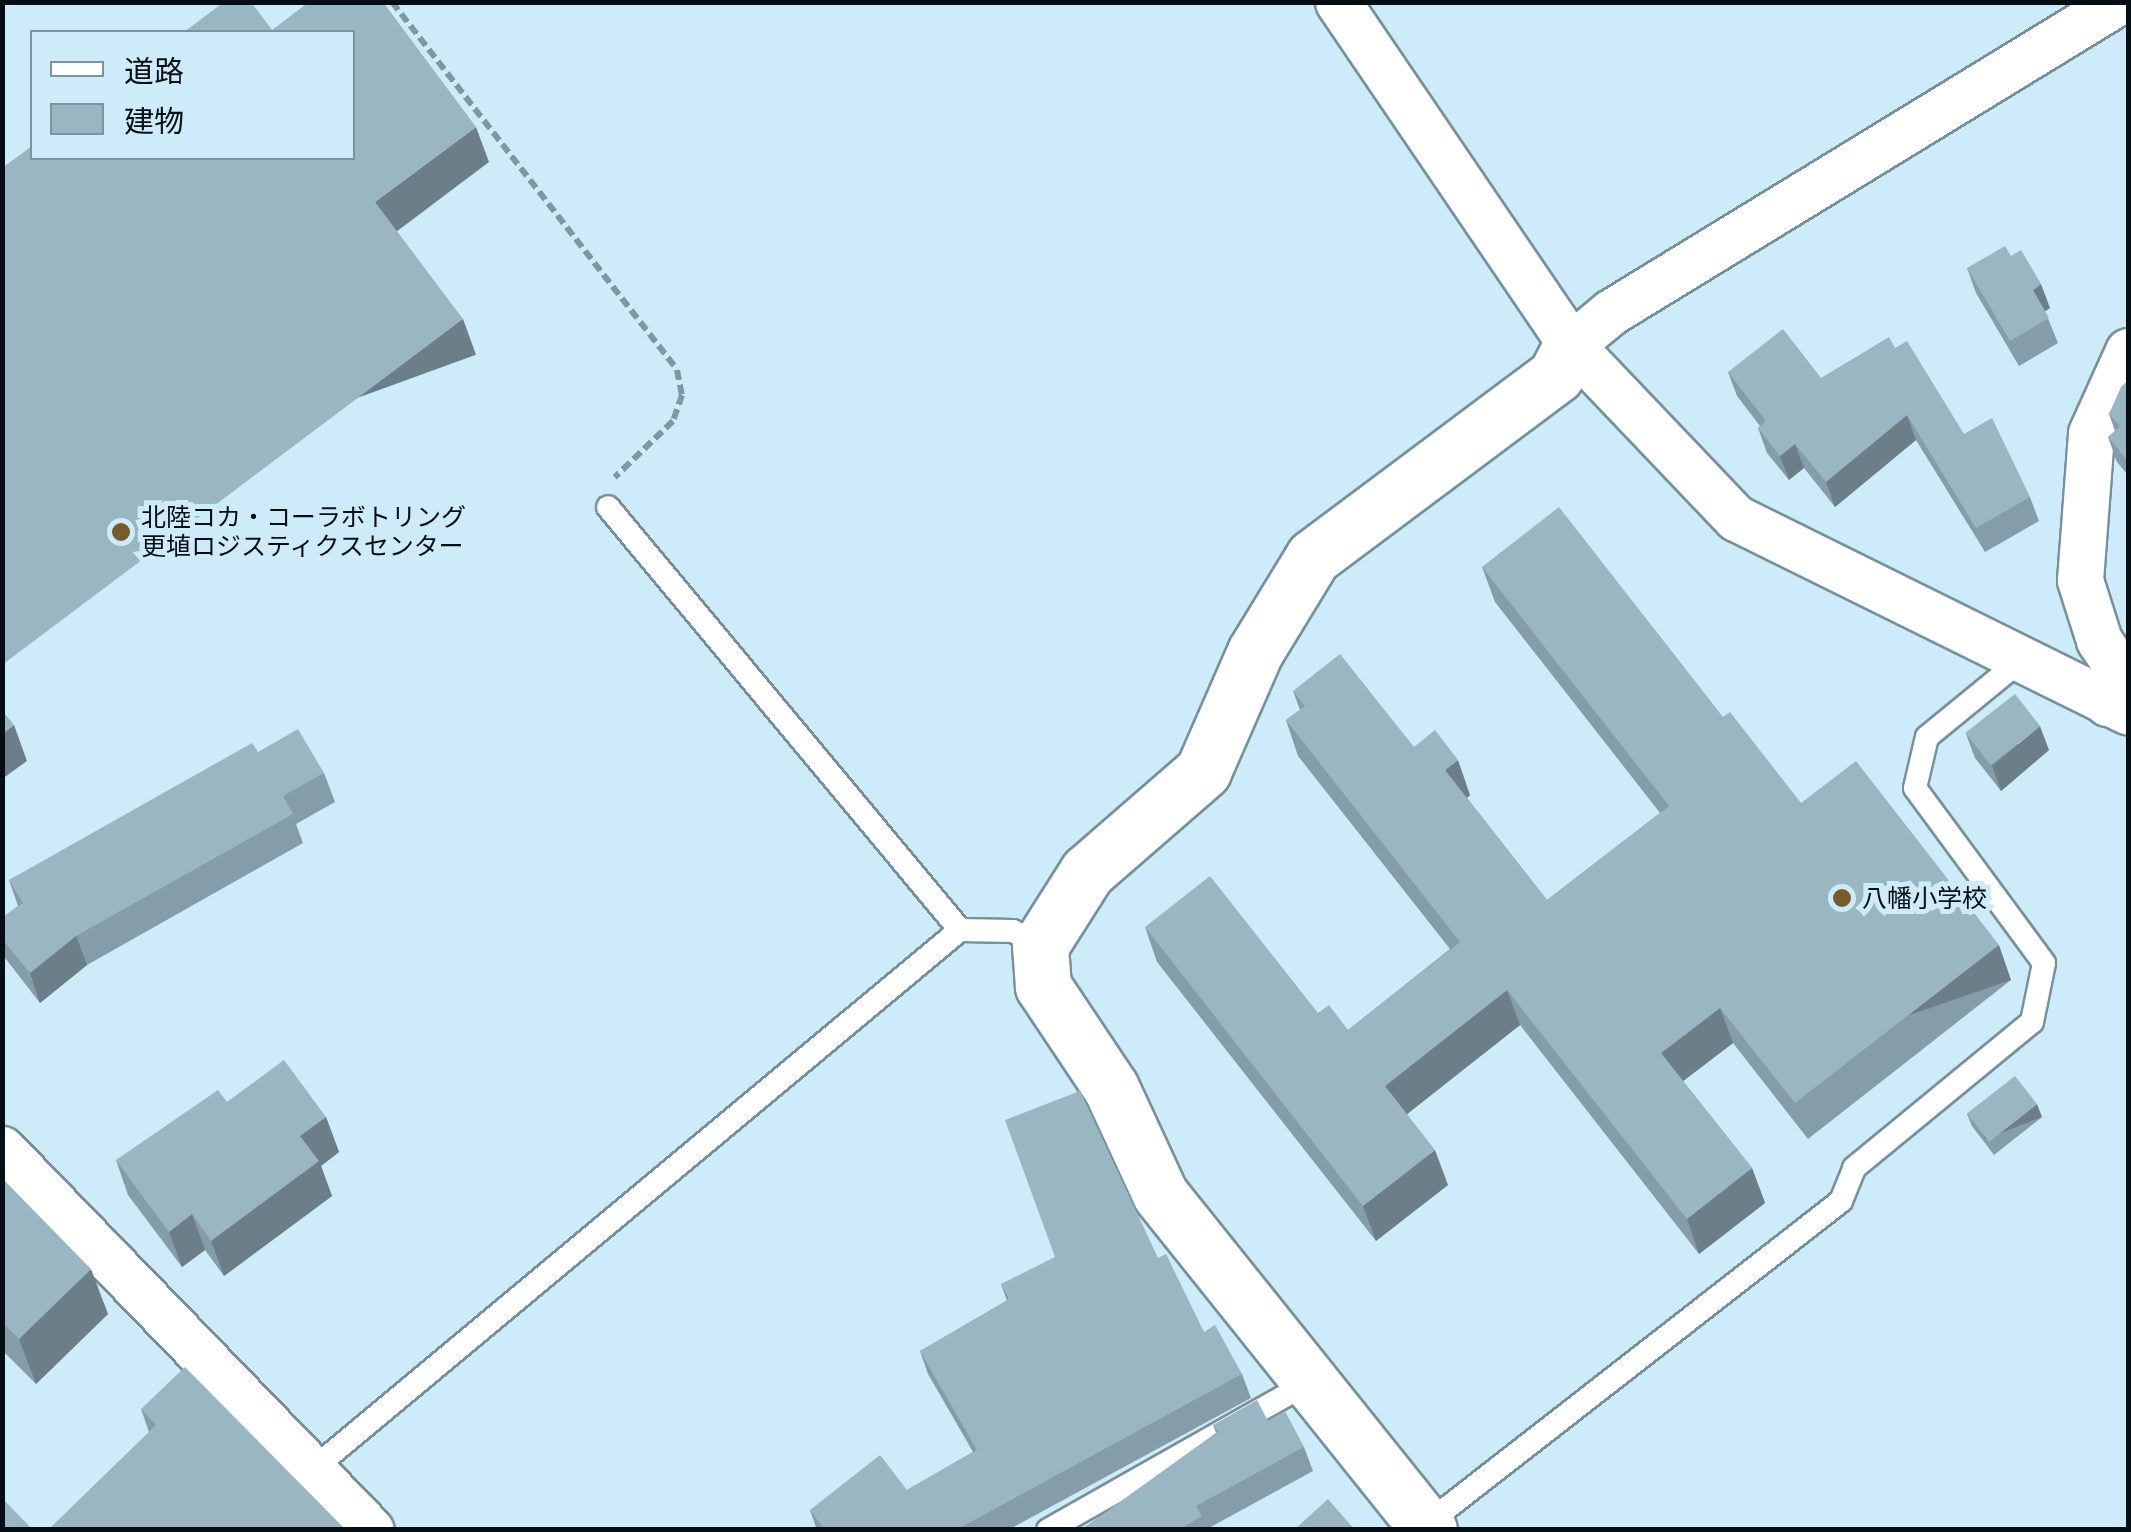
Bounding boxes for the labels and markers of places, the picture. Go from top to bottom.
place label: 北陸コカ・コーラボトリング 更埴ロジスティクスセンター [141,503,466,562]
marker: 北陸コカ・コーラボトリング 更埴ロジスティクスセンター [110,521,132,543]
place label: 八幡小学校 [1862,883,1987,913]
marker: 八幡小学校 [1831,887,1853,909]

